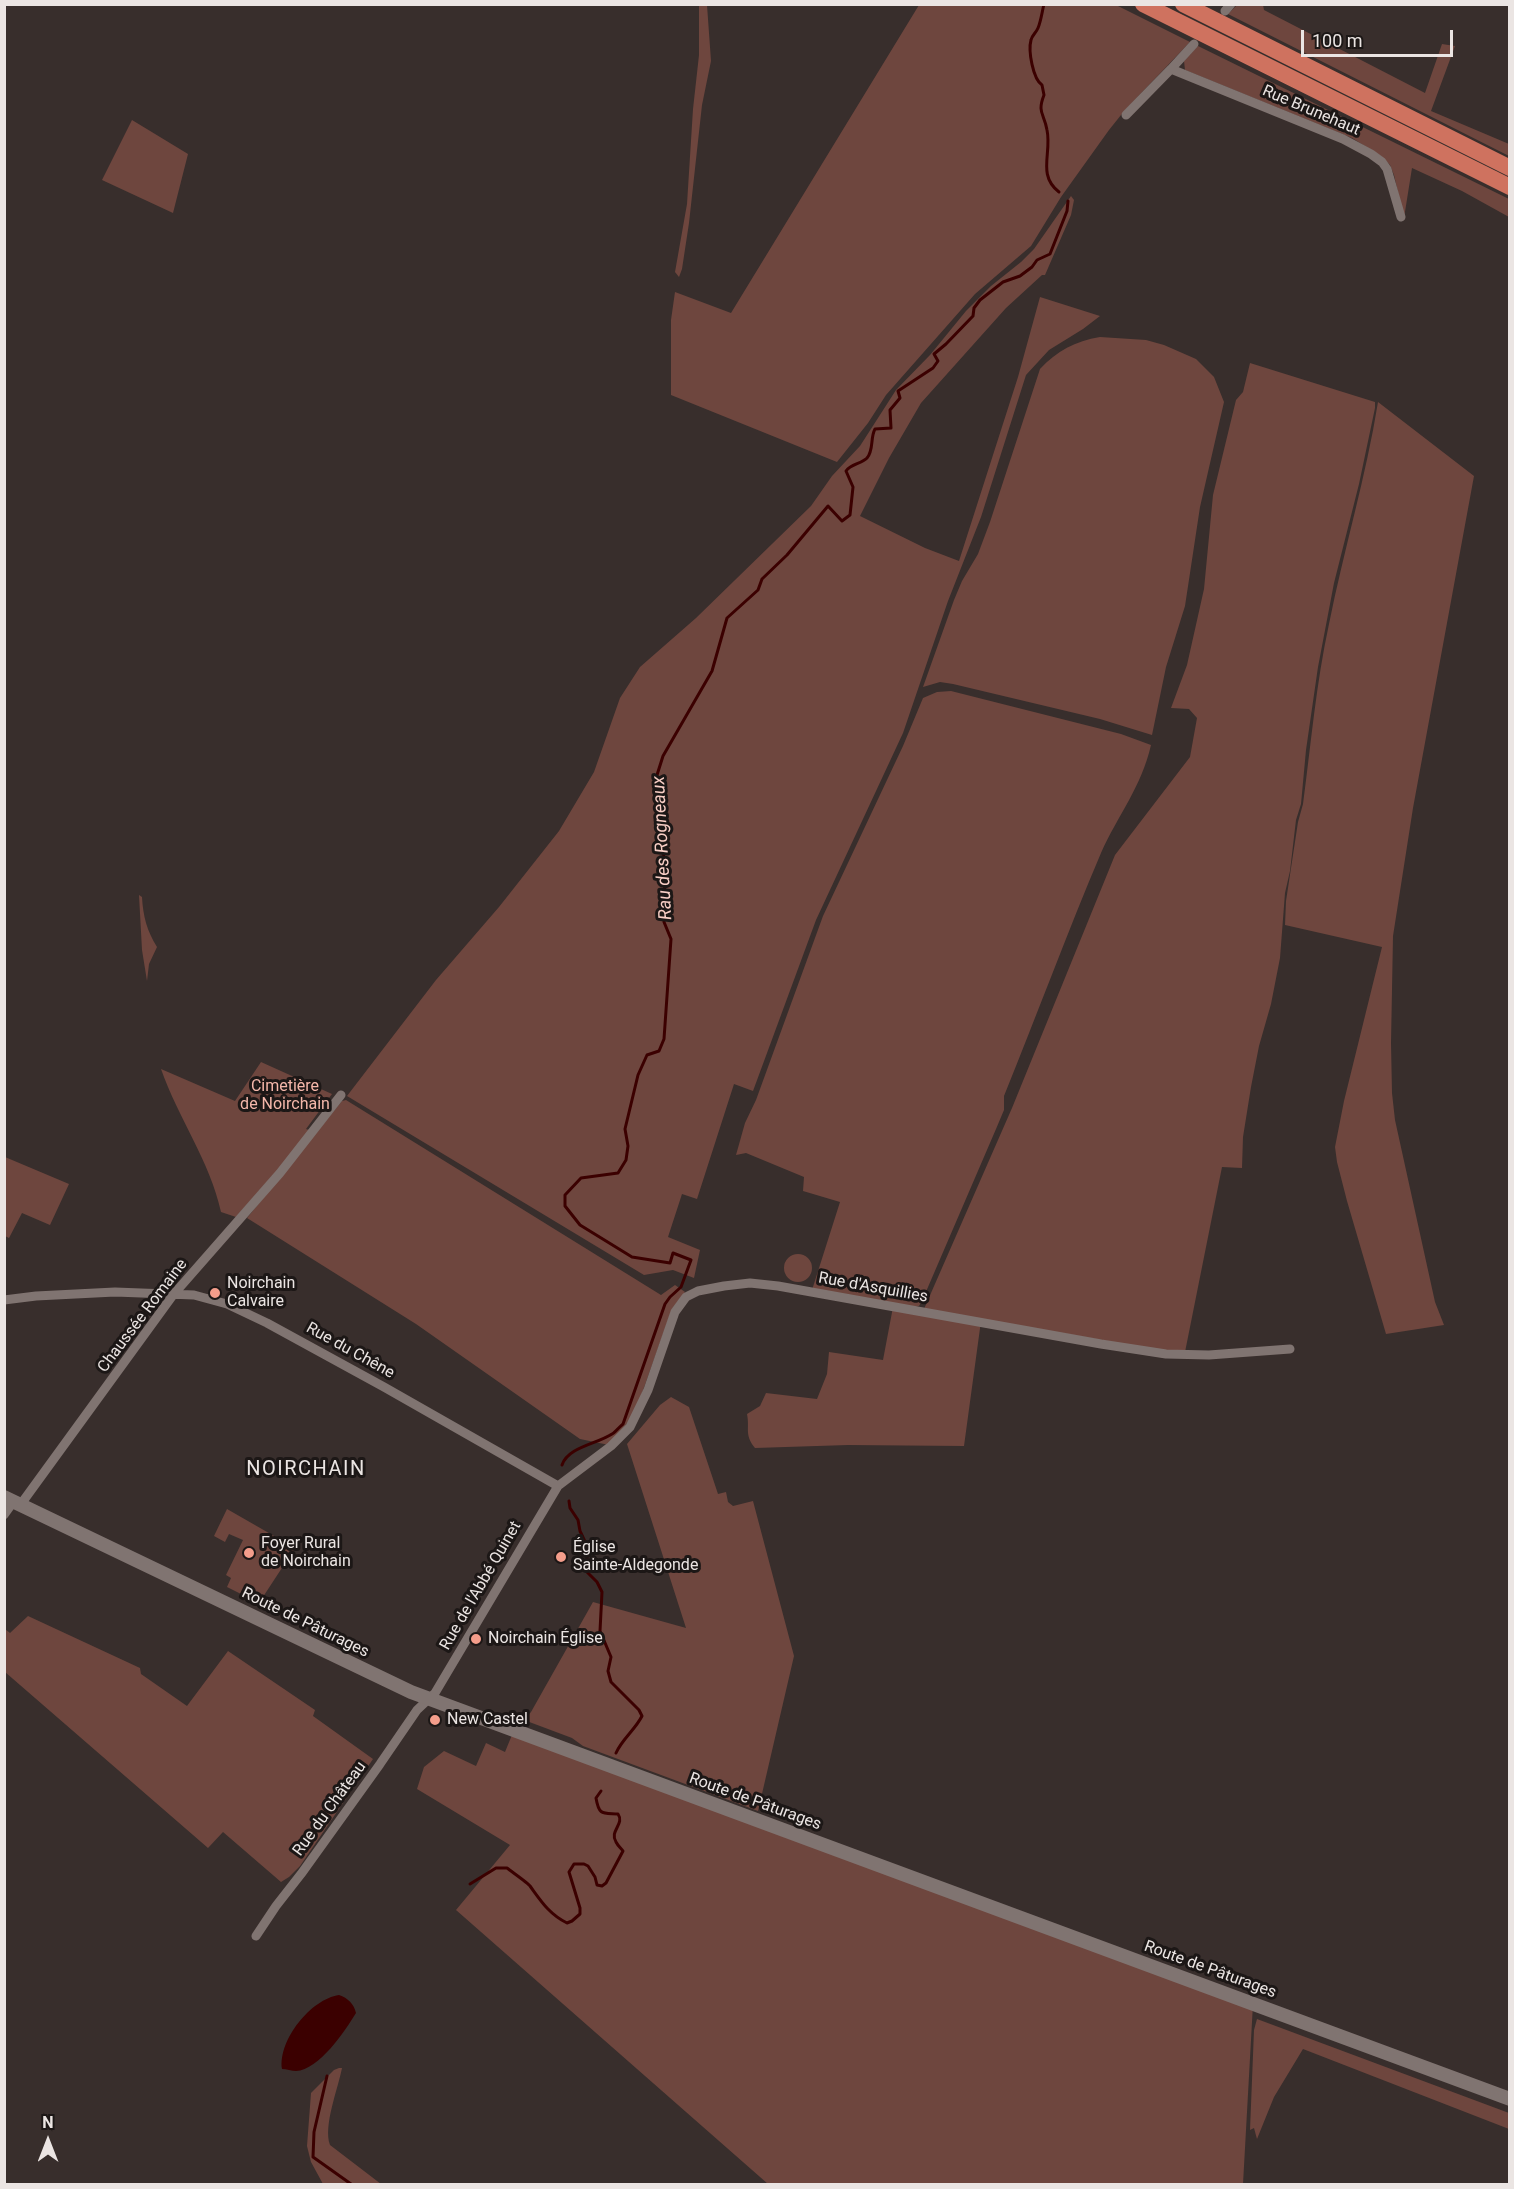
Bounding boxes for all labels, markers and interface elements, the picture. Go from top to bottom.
scale bar [1304,18,1456,56]
text: 100 m [1312,30,1363,51]
street label: Rue Brunehaut [1259,82,1363,140]
water label: Rau des Rogneaux [648,776,678,920]
park label: Cimetière de Noirchain [240,1077,330,1115]
street label: Chaussée Romaine [94,1255,192,1377]
street label: Rue d'Asquillies [817,1269,929,1307]
place label: Noirchain Calvaire [227,1274,295,1312]
marker: Noirchain Calvaire [208,1286,222,1300]
street label: Rue du Chêne [302,1319,398,1383]
district label: NOIRCHAIN [246,1458,366,1482]
street label: Rue de l'Abbé Quinet [436,1518,526,1654]
place label: Foyer Rural de Noirchain [261,1534,351,1572]
place label: Église Sainte-Aldegonde [573,1538,698,1576]
marker: Foyer Rural de Noirchain [242,1546,256,1560]
marker: Église Sainte-Aldegonde [554,1550,568,1564]
street label: Route de Pâturages [238,1584,372,1662]
place label: Noirchain Église [488,1629,603,1649]
marker: Noirchain Église [469,1632,483,1646]
place label: New Castel [447,1710,528,1730]
marker: New Castel [428,1713,442,1727]
street label: Rue du Château [289,1758,371,1860]
street label: Route de Pâturages [686,1769,824,1835]
street label: Route de Pâturages [1141,1937,1279,2003]
north arrow [18,2111,78,2171]
text: N [42,2113,54,2132]

